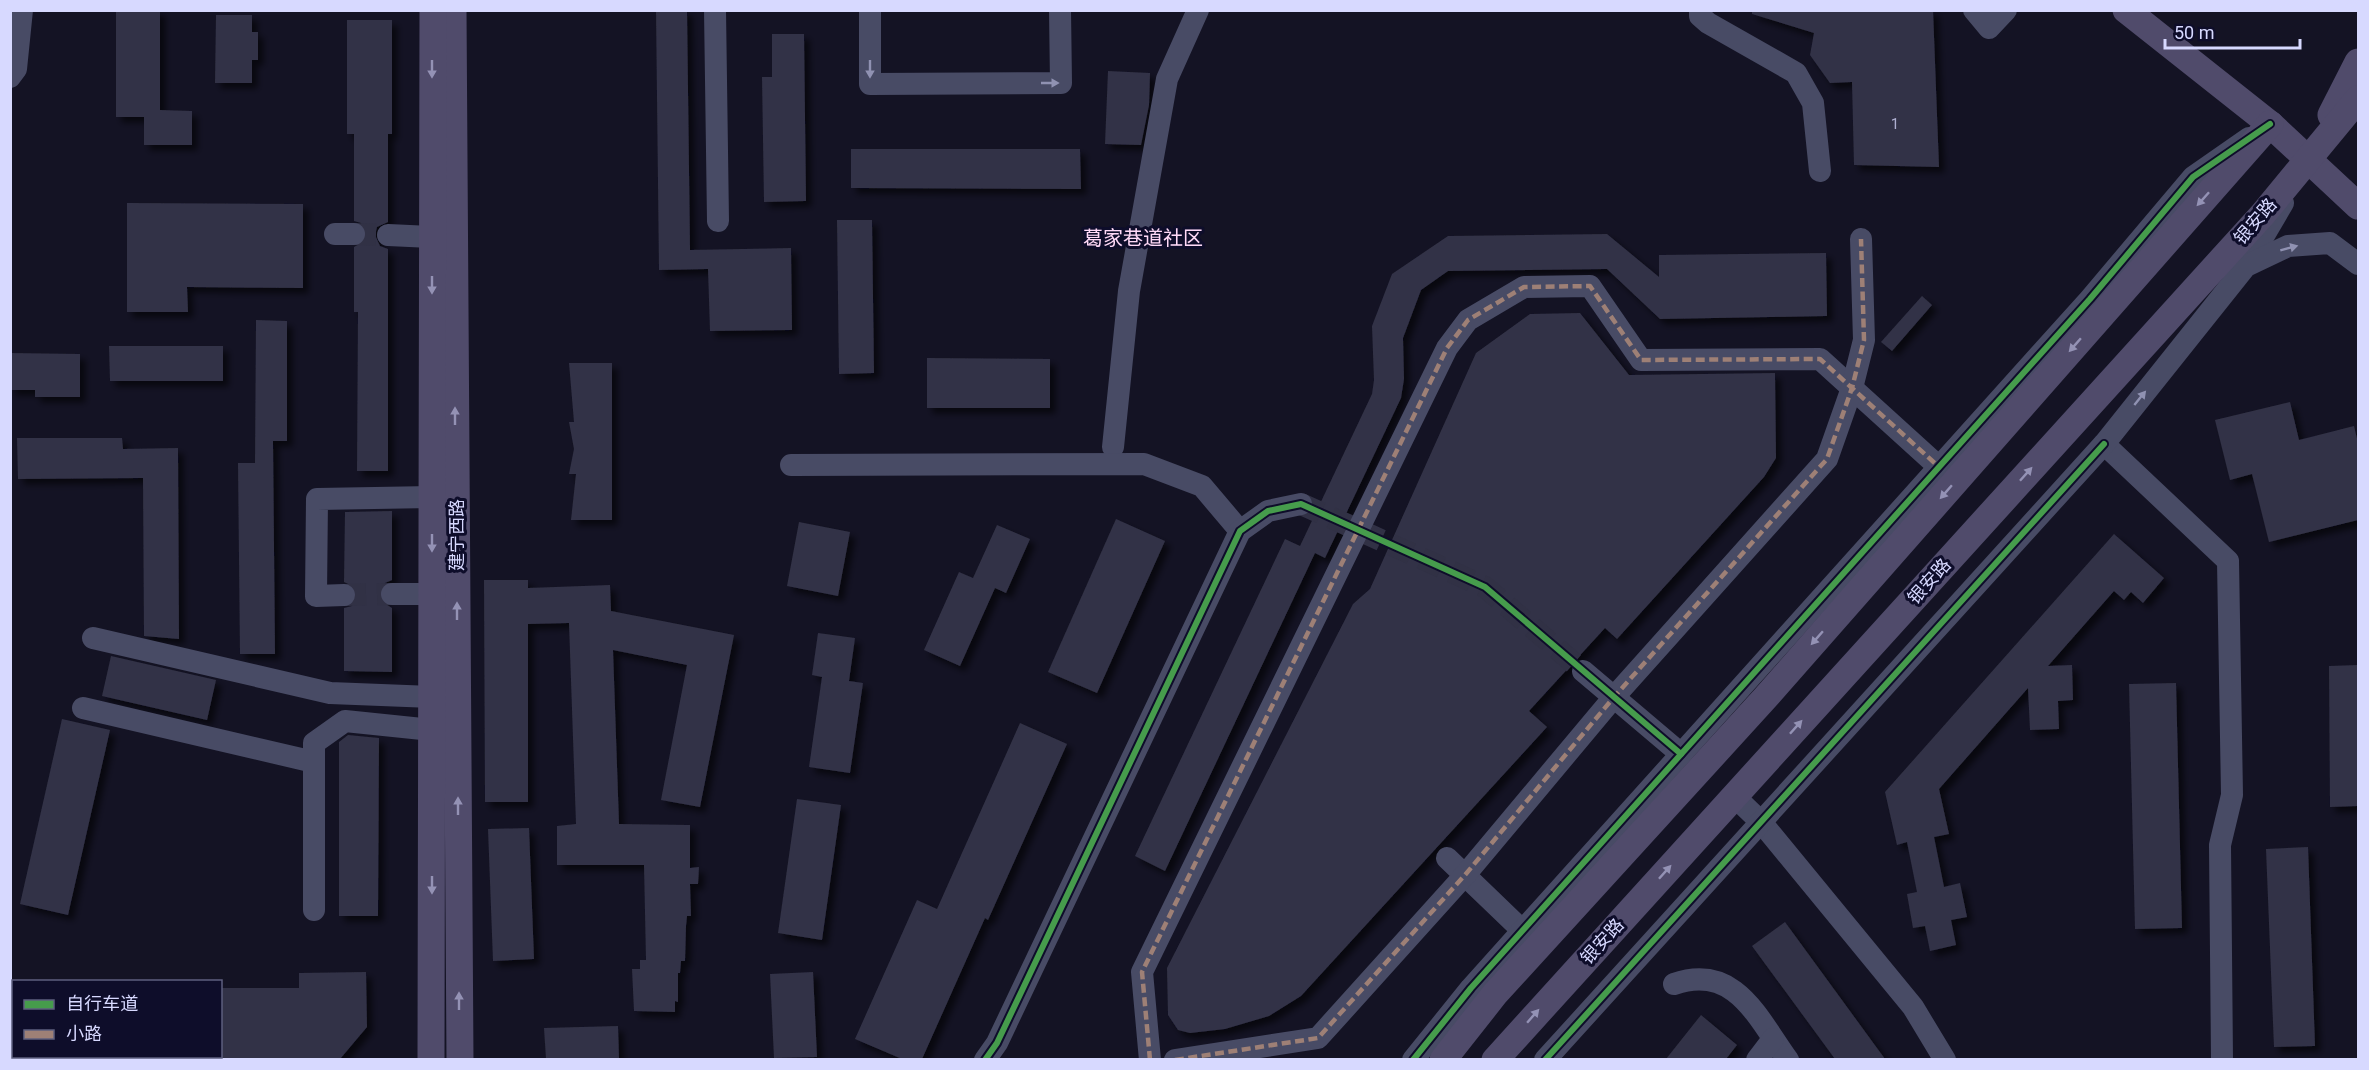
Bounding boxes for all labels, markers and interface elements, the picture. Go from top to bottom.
scale bar [2165,12,2300,50]
text: 50 m [2174,22,2214,43]
one-way arrow [427,59,437,78]
one-way arrow [865,59,875,78]
one-way arrow [1041,78,1060,88]
house number: 1 [1891,115,1899,133]
one-way arrow [2197,191,2210,206]
street label: 银安路 [2229,194,2281,248]
district label: 葛家巷道社区 [1083,226,1203,250]
one-way arrow [2280,243,2298,252]
one-way arrow [427,275,437,294]
one-way arrow [2069,337,2082,352]
one-way arrow [2134,390,2147,406]
one-way arrow [450,407,460,426]
one-way arrow [2019,467,2033,482]
one-way arrow [1940,484,1953,499]
street label: 建宁西路 [446,499,467,571]
one-way arrow [427,533,437,552]
street label: 银安路 [1903,554,1955,608]
one-way arrow [452,602,462,621]
one-way arrow [1811,630,1824,645]
one-way arrow [1789,720,1803,735]
one-way arrow [453,797,463,816]
one-way arrow [1658,864,1672,879]
one-way arrow [427,875,437,894]
street label: 银安路 [1576,914,1628,968]
legend [12,980,222,1058]
one-way arrow [454,992,464,1011]
text: 自行车道 [66,993,138,1014]
one-way arrow [1526,1009,1539,1024]
text: 小路 [66,1023,102,1044]

